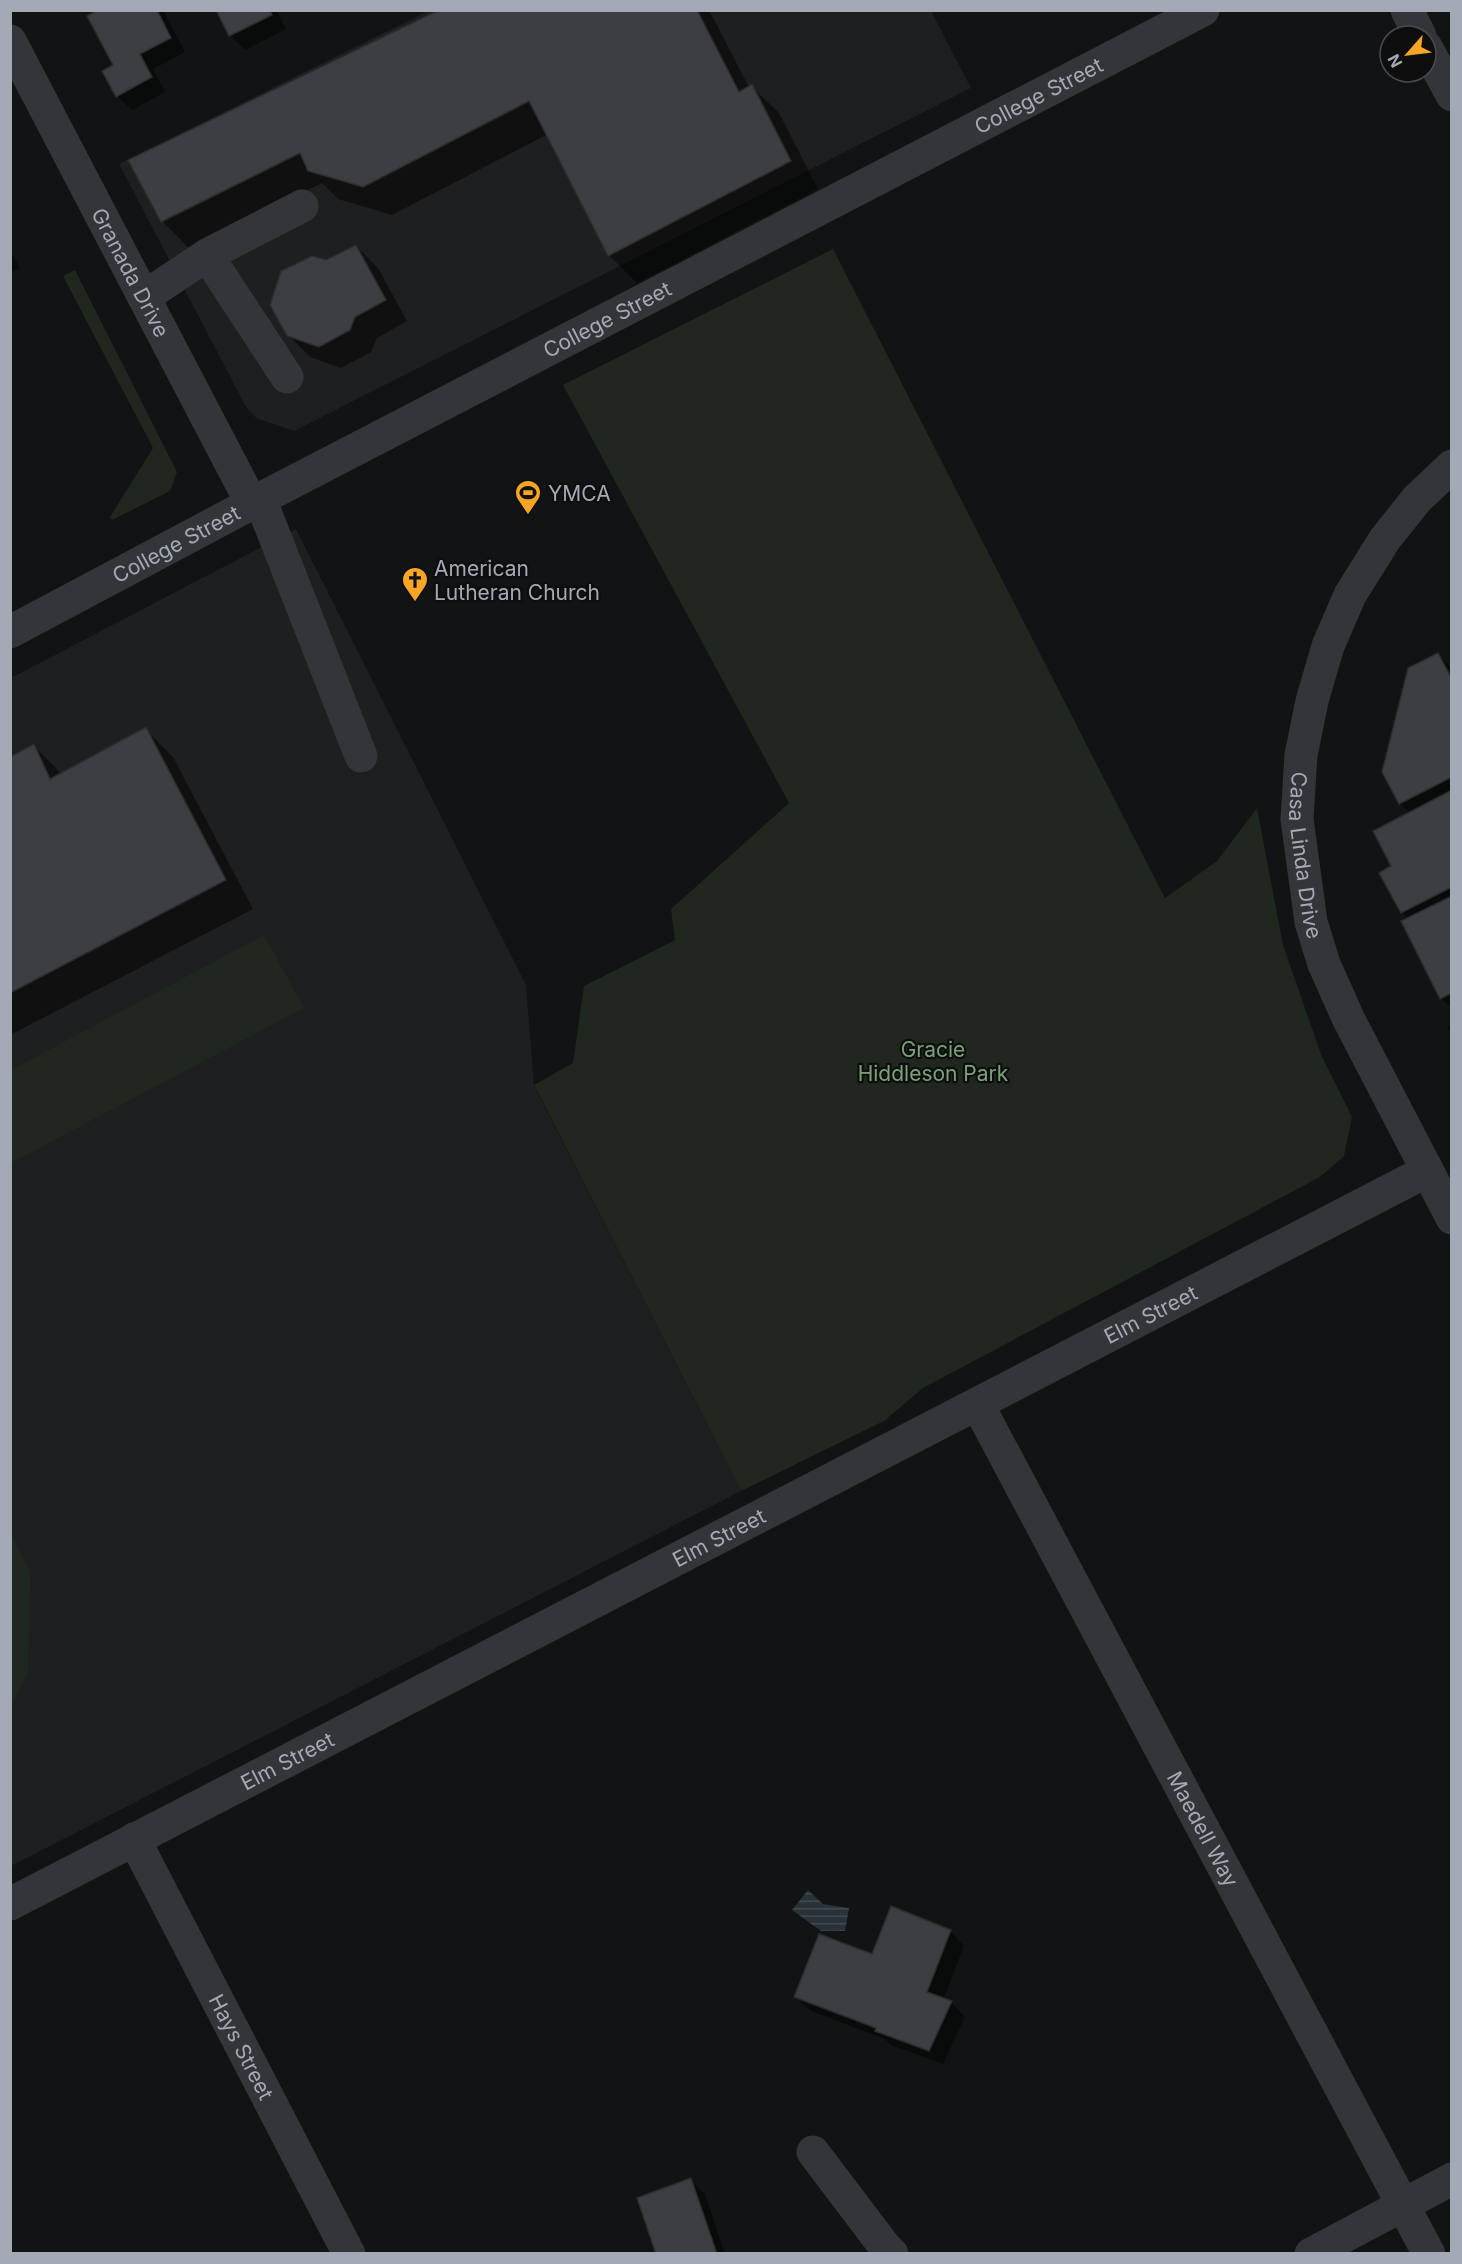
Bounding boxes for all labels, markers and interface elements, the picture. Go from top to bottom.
north arrow [1378,24,1438,84]
text: N [1383,51,1406,71]
street label: College Street [970,52,1107,139]
street label: Granada Drive [87,203,175,341]
street label: College Street [539,276,675,363]
sports icon: YMCA [513,478,543,516]
place label: YMCA [548,481,611,506]
street label: College Street [108,500,244,588]
place label: American Lutheran Church [434,556,600,605]
church icon: American Lutheran Church [400,565,430,603]
street label: Casa Linda Drive [1284,771,1328,942]
park label: Gracie Hiddleson Park [858,1037,1009,1086]
street label: Elm Street [1100,1280,1201,1348]
street label: Elm Street [668,1503,770,1572]
street label: Elm Street [236,1726,338,1795]
street label: Maedell Way [1162,1767,1244,1891]
street label: Hays Street [204,1990,279,2104]

